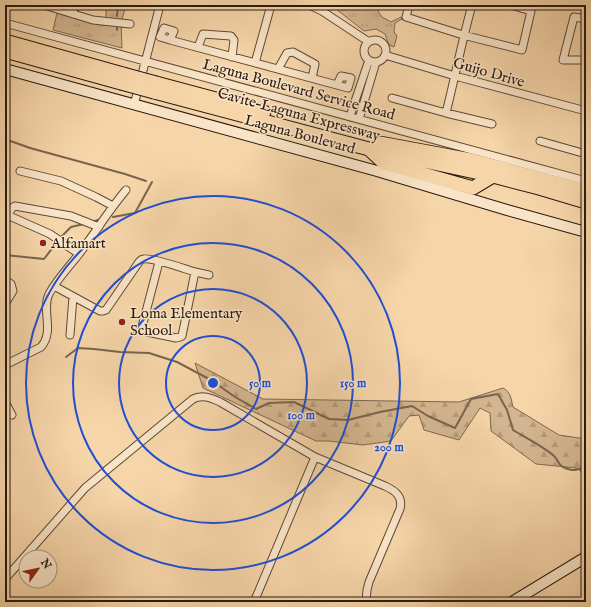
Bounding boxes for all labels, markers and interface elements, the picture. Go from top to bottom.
street label: Guijo Drive [451,53,527,92]
street label: Laguna Boulevard Service Road [201,55,398,125]
street label: Cavite–Laguna Expressway [215,84,383,146]
street label: Laguna Boulevard [242,111,358,159]
place label: Alfamart [50,234,106,253]
marker: Alfamart [38,238,48,248]
place label: Loma Elementary School [130,304,243,340]
marker: Loma Elementary School [117,317,127,327]
centre of rings [206,376,220,390]
text: 50 m [249,376,272,391]
text: 150 m [340,376,367,391]
text: 100 m [287,408,316,423]
text: 200 m [374,440,404,455]
north arrow [18,549,58,589]
text: N [37,555,54,572]

